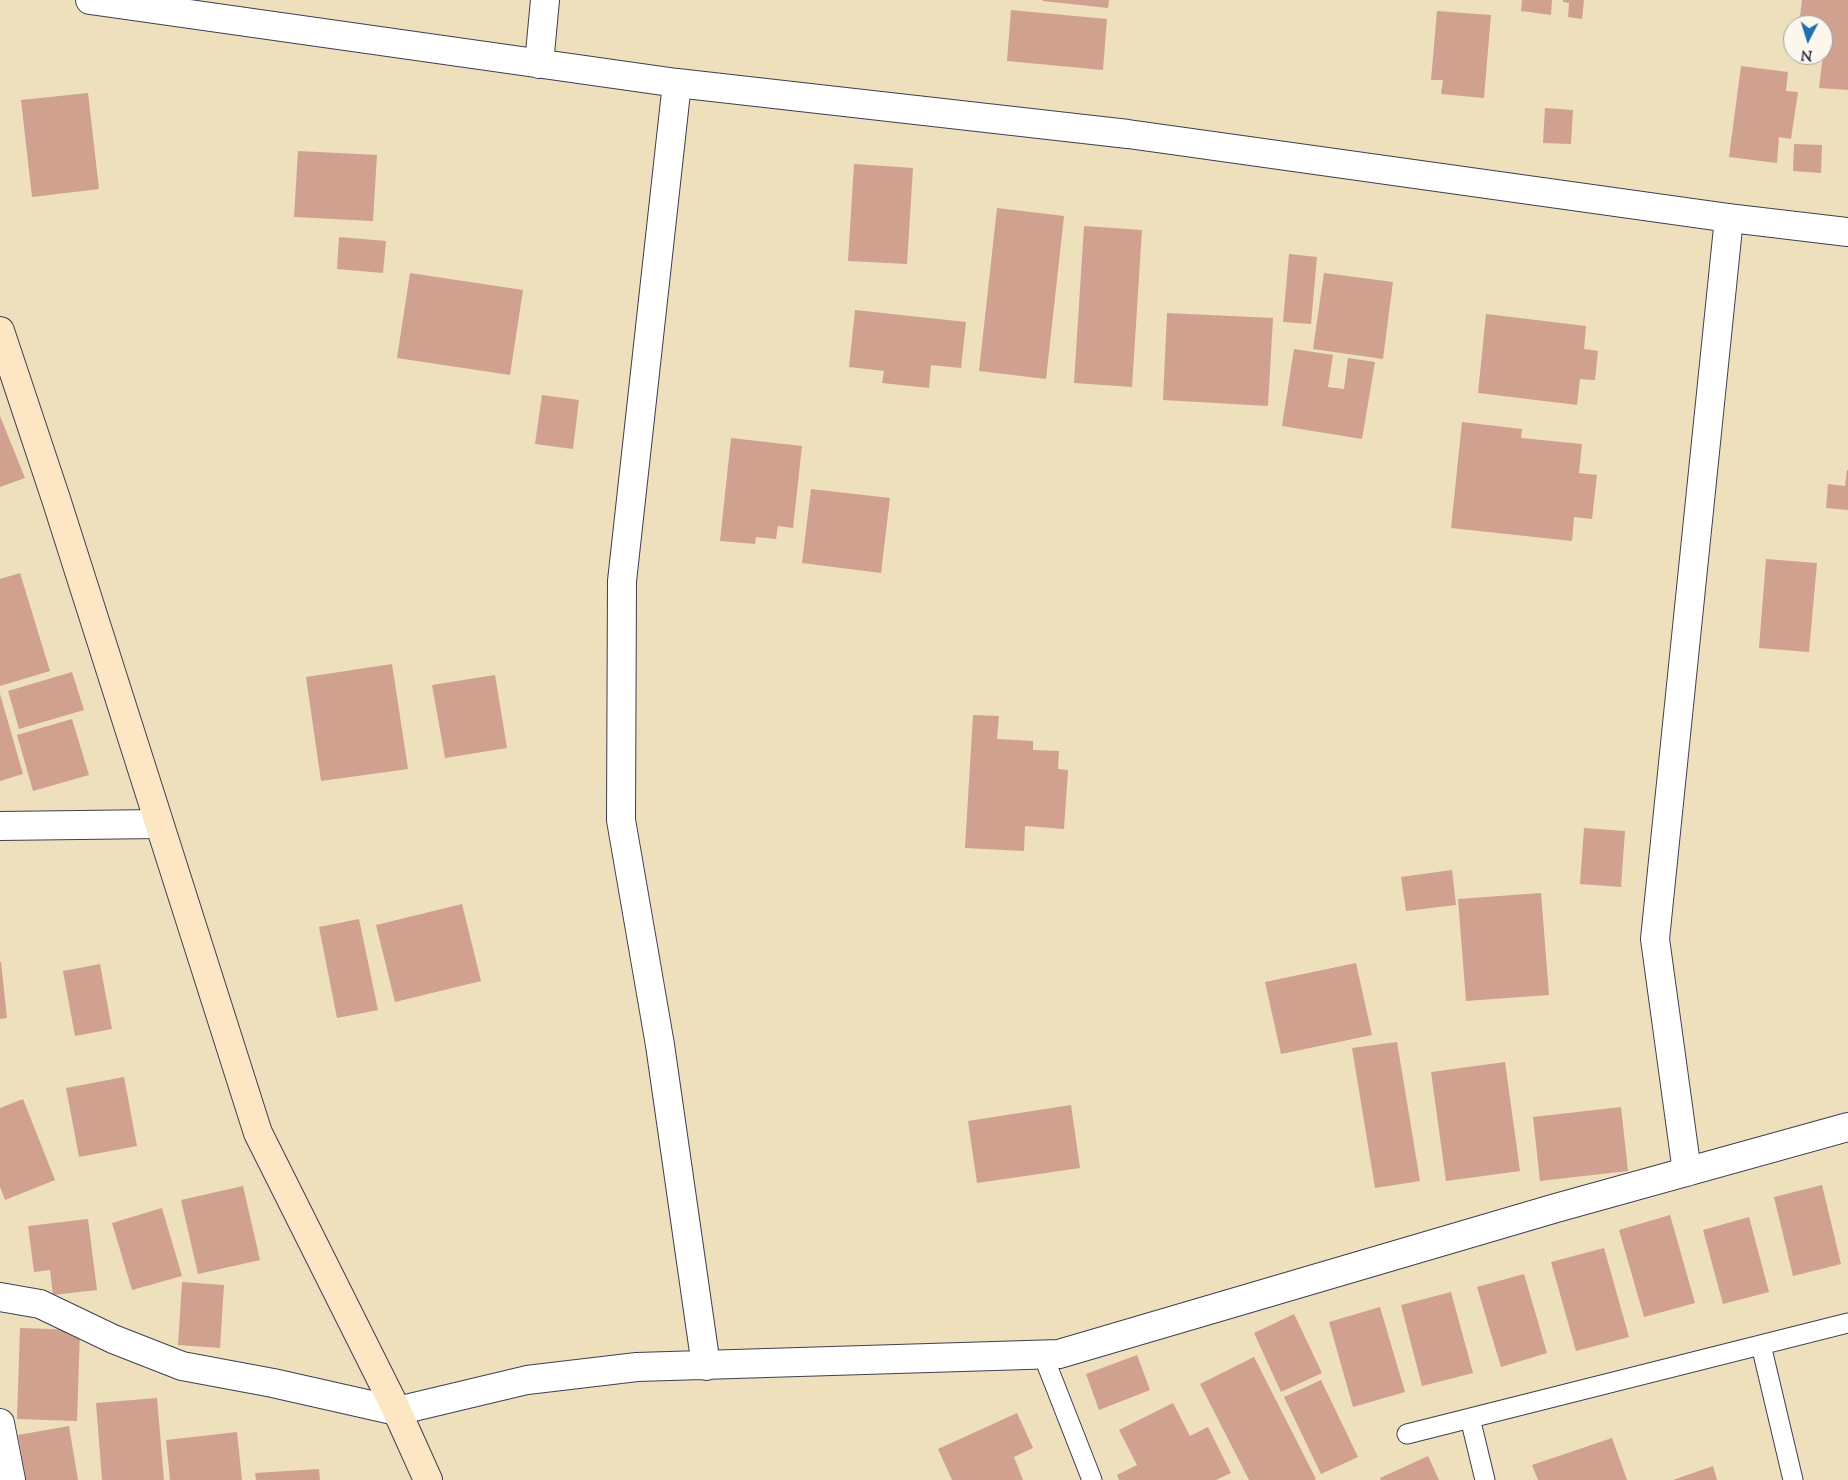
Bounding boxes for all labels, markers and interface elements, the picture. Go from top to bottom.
north arrow [1783,15,1833,65]
text: N [1800,43,1813,64]

